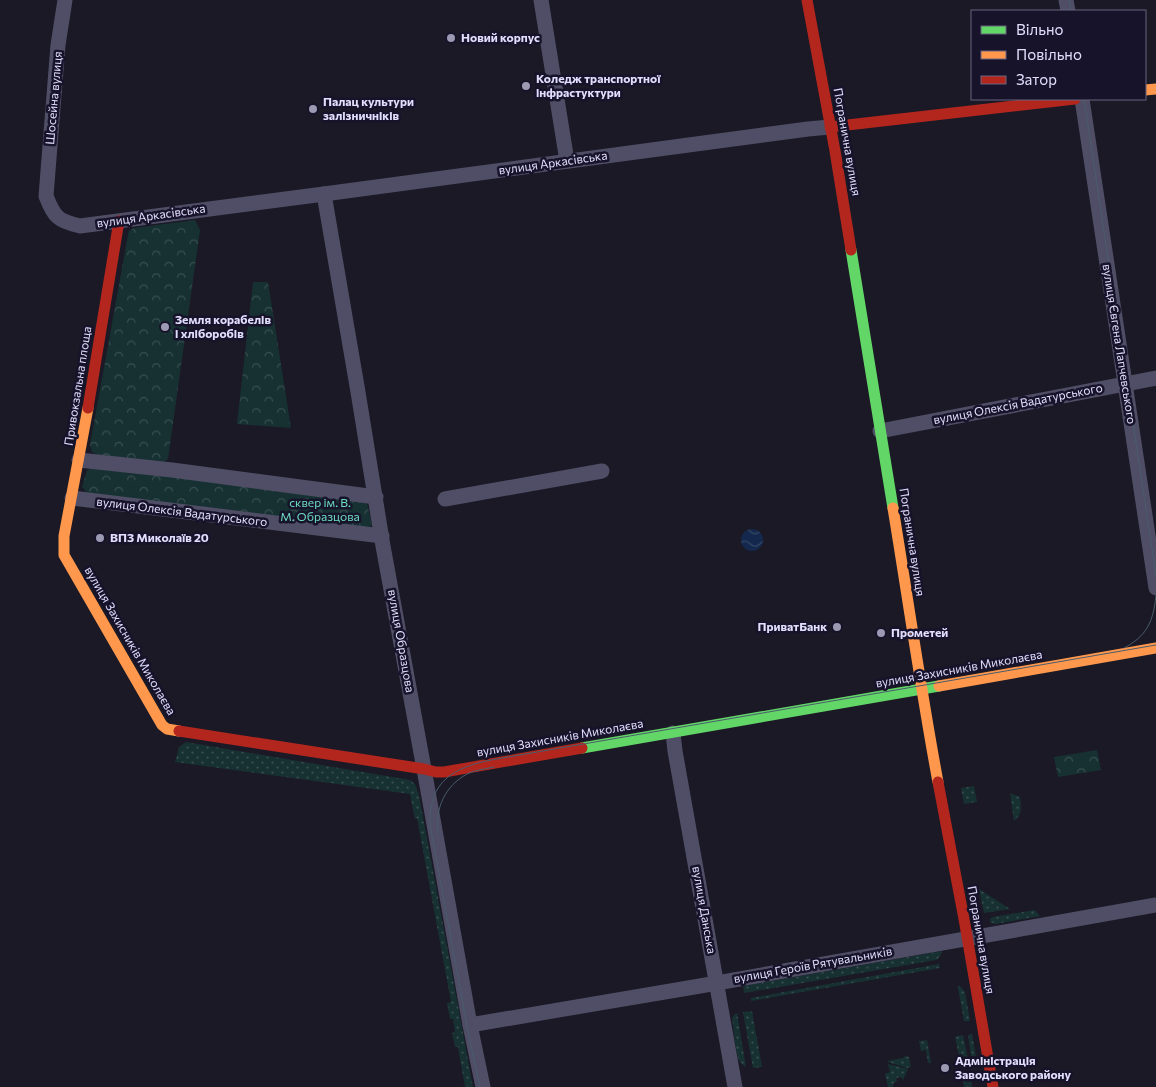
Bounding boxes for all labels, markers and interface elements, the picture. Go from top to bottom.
legend [971,10,1146,100]
text: Вільно [1016,20,1063,38]
place label: Новий корпус [461,30,540,44]
marker: Новий корпус [445,32,457,44]
text: Повільно [1016,45,1082,63]
street label: Шосейна вулиця [42,51,64,145]
text: Затор [1016,70,1057,88]
place label: Коледж транспортної інфрастуктури [536,71,661,99]
marker: Коледж транспортної інфрастуктури [520,80,532,92]
street label: Погранична вулиця [832,87,864,197]
place label: Палац культури залізничніків [323,94,414,122]
marker: Палац культури залізничніків [307,103,319,115]
street label: вулиця Аркасівська [498,147,608,177]
street label: вулиця Аркасівська [96,200,206,230]
street label: вулиця Євгена Лапчевського [1100,263,1140,425]
place label: Земля корабелів і хліборобів [175,312,271,340]
marker: Земля корабелів і хліборобів [159,321,171,333]
street label: Привокзальна площа [61,325,93,447]
street label: вулиця Олексія Вадатурського [932,380,1104,426]
street label: Погранична вулиця [898,487,928,597]
street label: вулиця Олексія Вадатурського [96,494,268,528]
park label: сквер ім. В. М. Образцова [280,495,360,523]
place label: ВПЗ Миколаїв 20 [110,530,209,544]
marker: ВПЗ Миколаїв 20 [94,532,106,544]
street label: вулиця Захисників Миколаєва [83,564,179,717]
street label: вулиця Образцова [386,588,418,693]
place label: ПриватБанк [758,619,827,633]
marker: ПриватБанк [831,621,843,633]
place label: Прометей [891,625,948,639]
marker: Прометей [875,627,887,639]
street label: вулиця Захисників Миколаєва [874,646,1043,690]
street label: вулиця Захисників Миколаєва [475,715,644,759]
street label: вулиця Данська [690,865,720,955]
street label: Погранична вулиця [966,885,998,995]
street label: вулиця Героїв Рятувальників [733,943,893,985]
place label: Адміністрація Заводського району [955,1053,1072,1081]
marker: Адміністрація Заводського району [939,1062,951,1074]

